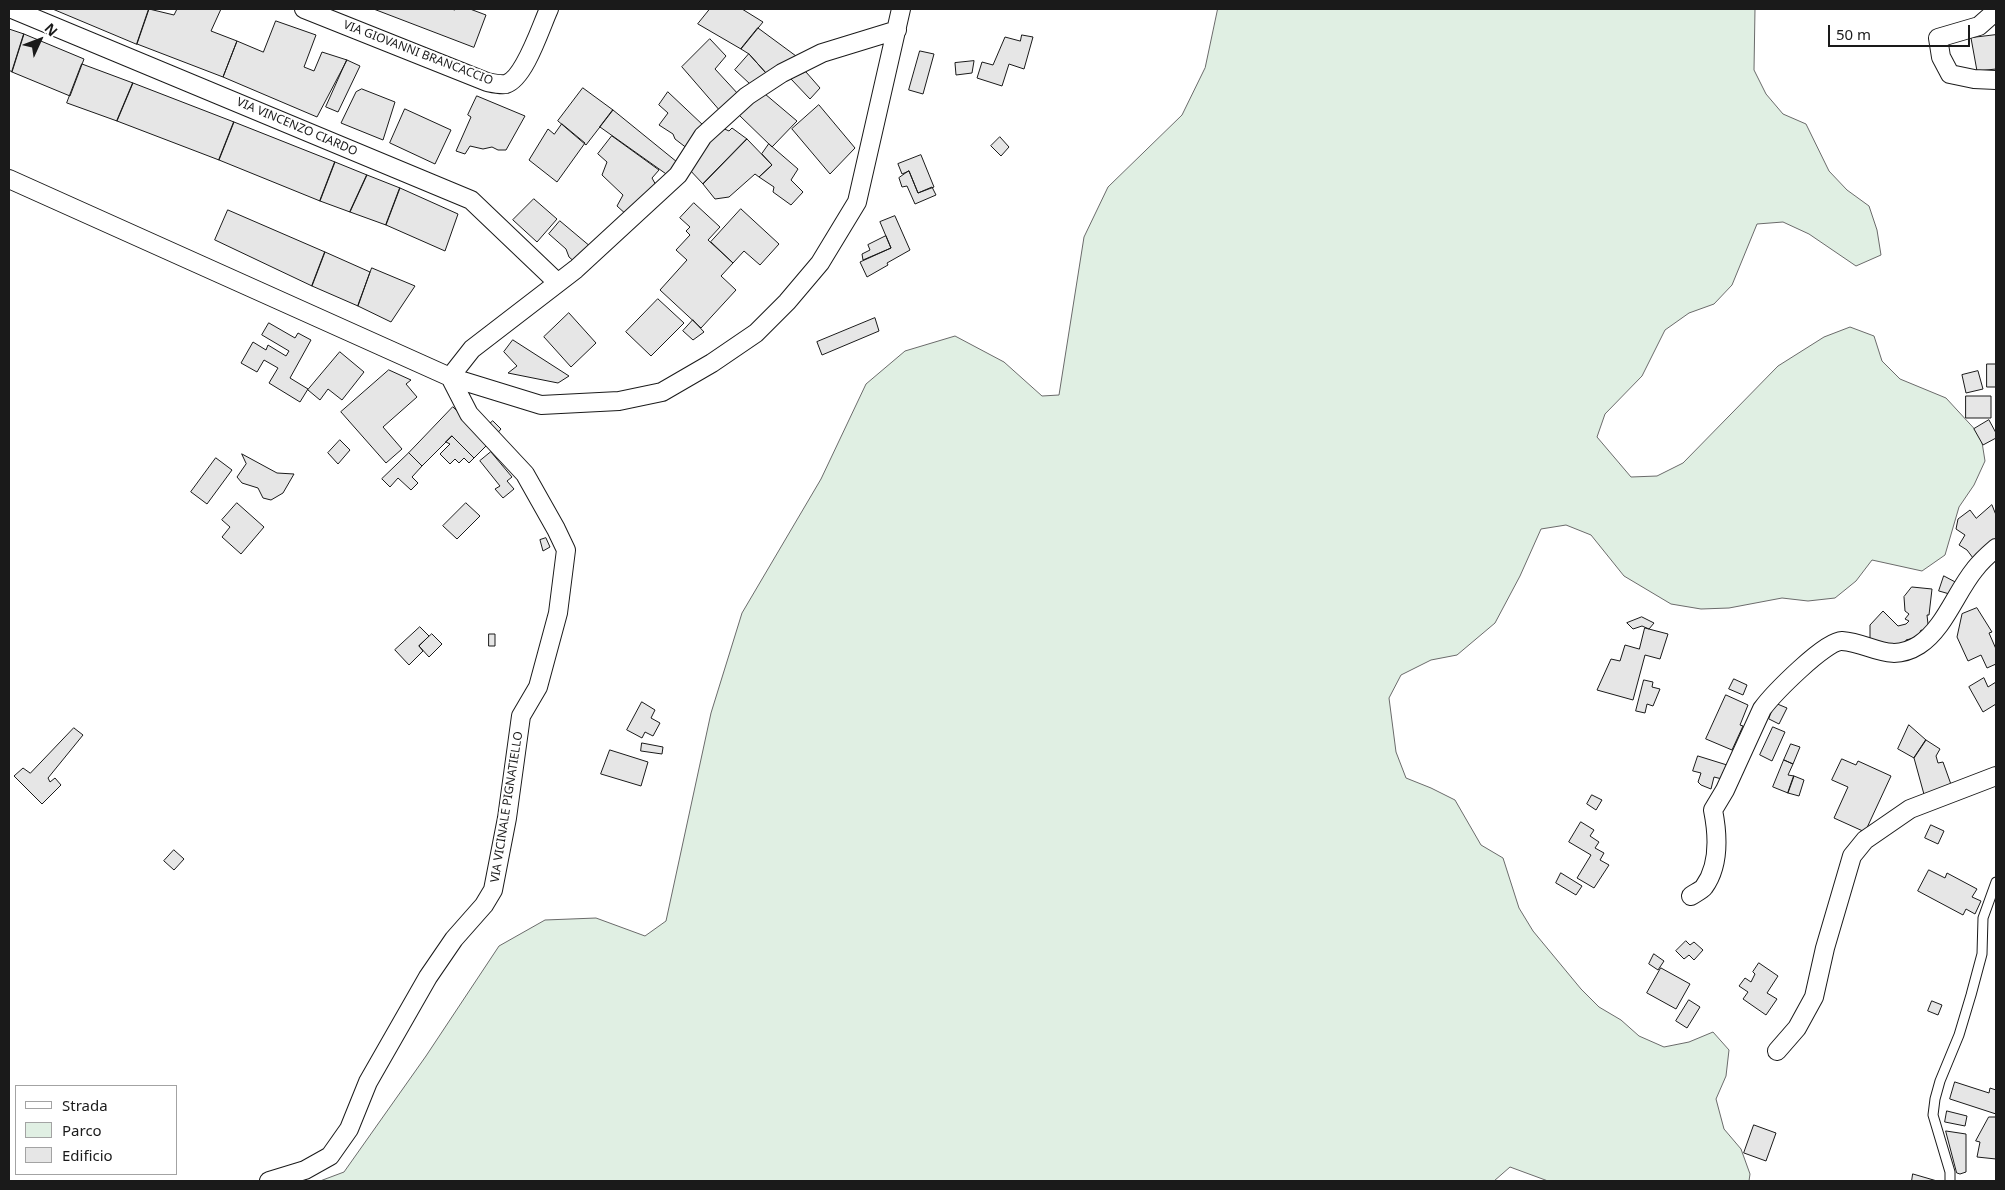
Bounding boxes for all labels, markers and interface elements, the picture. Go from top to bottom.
north arrow [15,15,65,65]
scale bar [1830,15,1972,47]
street label: VIA GIOVANNI BRANCACCIO [341,18,495,88]
text: N [40,19,62,40]
text: 50 m [1836,24,1871,44]
street label: VIA VINCENZO CIARDO [234,95,360,159]
street label: VIA VICINALE PIGNATIELLO [488,730,526,884]
legend [15,1085,178,1175]
text: Strada [62,1095,108,1115]
text: Parco [62,1120,102,1140]
text: Edificio [62,1145,113,1165]

